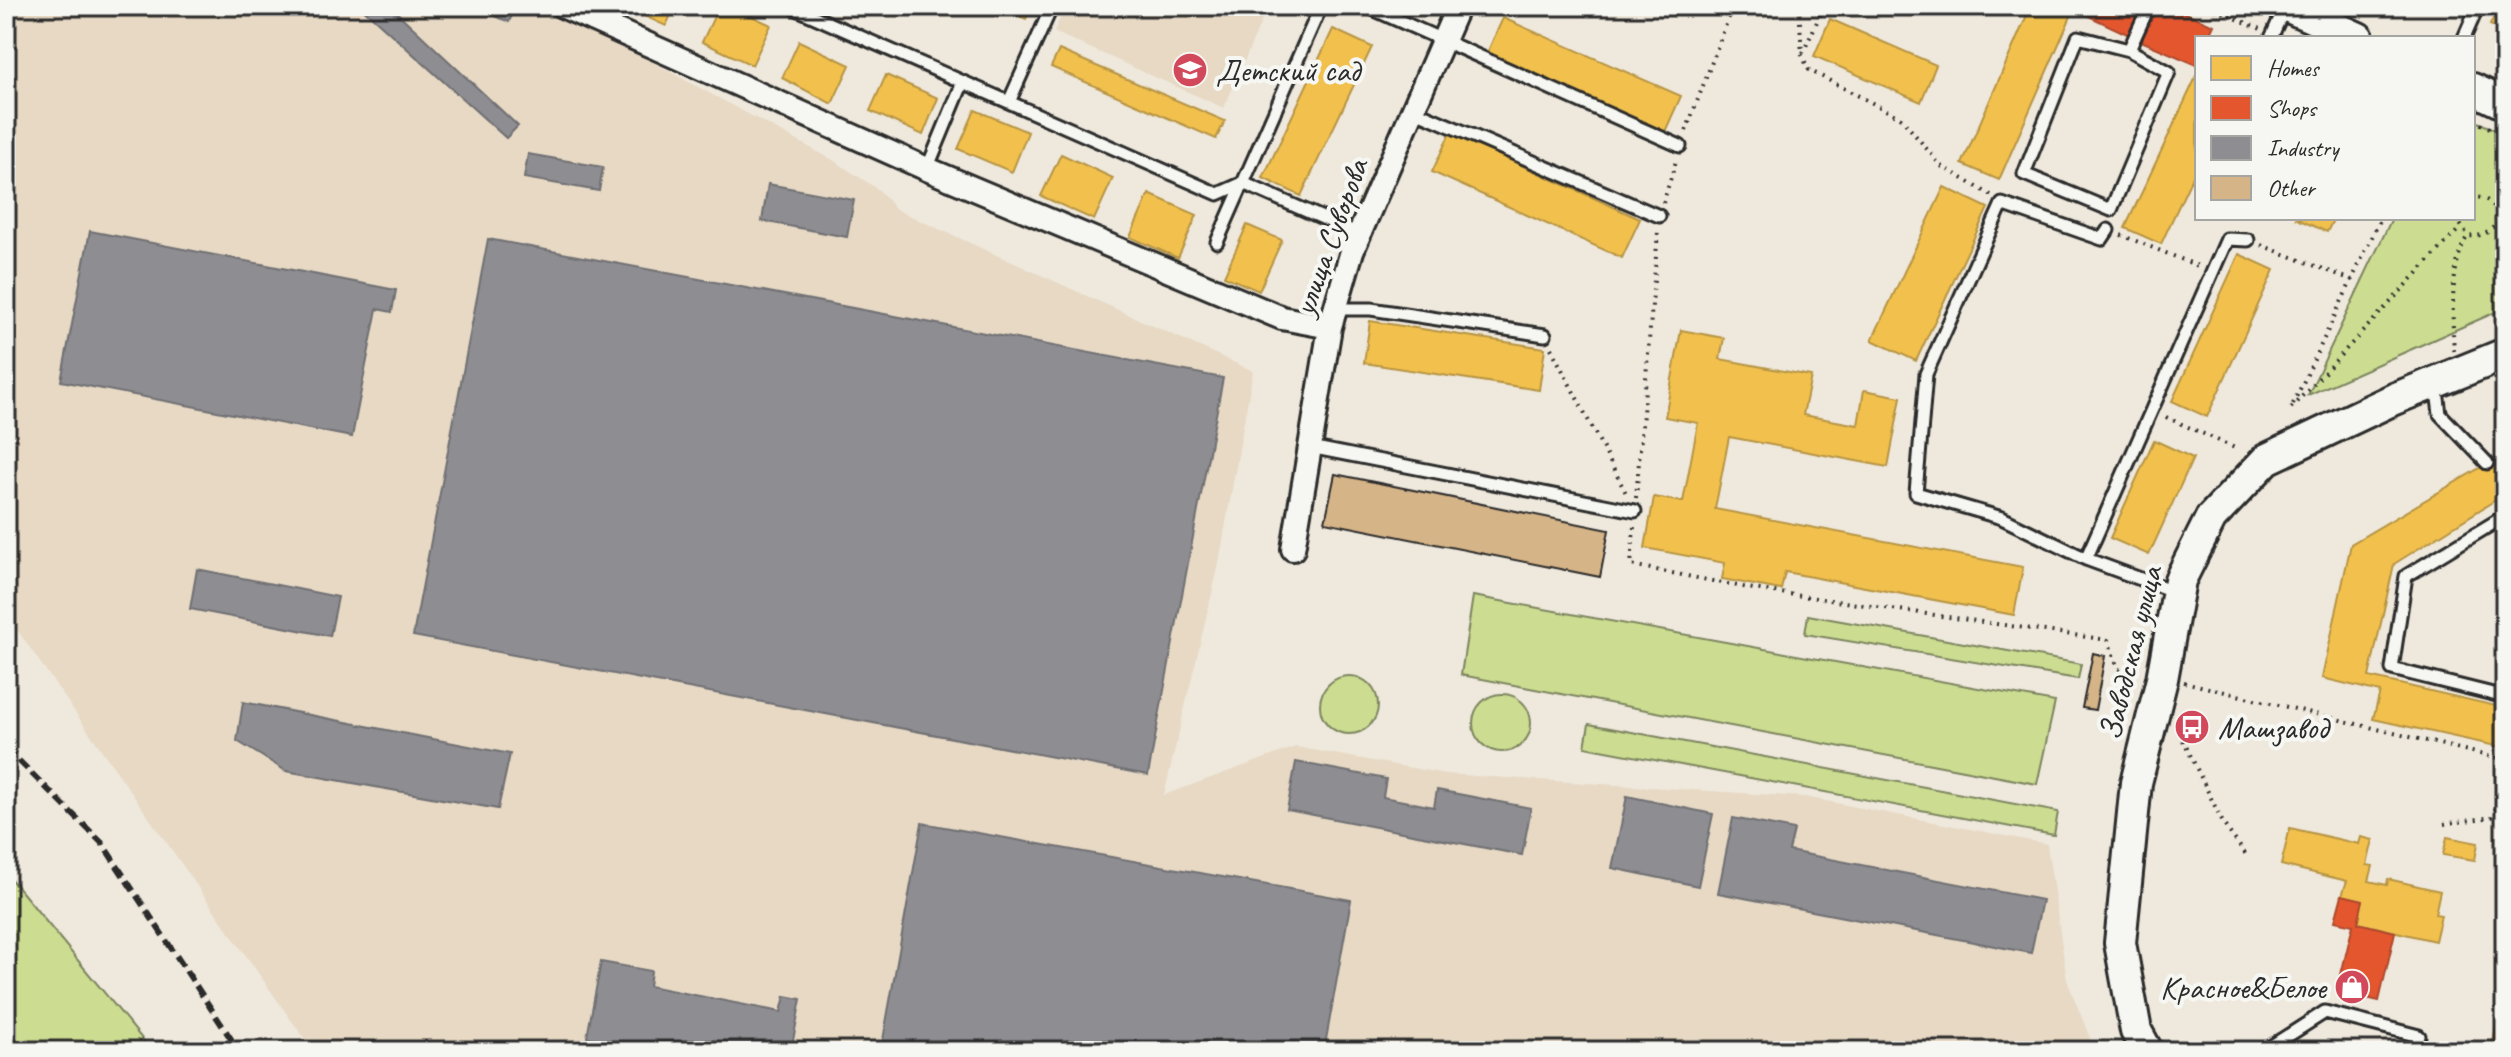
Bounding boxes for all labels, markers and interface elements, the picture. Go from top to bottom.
legend [2195,36,2475,220]
place label: Детский сад [1216,50,1362,91]
school or university icon: Детский сад [1171,51,1209,89]
text: Homes [2267,53,2320,83]
text: Shops [2267,93,2318,123]
text: Industry [2267,133,2340,163]
street label: улица Суворова [1283,152,1378,323]
text: Other [2267,173,2317,203]
street label: Заводская улица [2089,560,2172,744]
place label: Машзавод [2218,707,2331,748]
bus stop icon: Машзавод [2173,708,2211,746]
place label: Красное&Белое [2160,967,2329,1008]
shop icon: Красное&Белое [2333,968,2371,1006]

